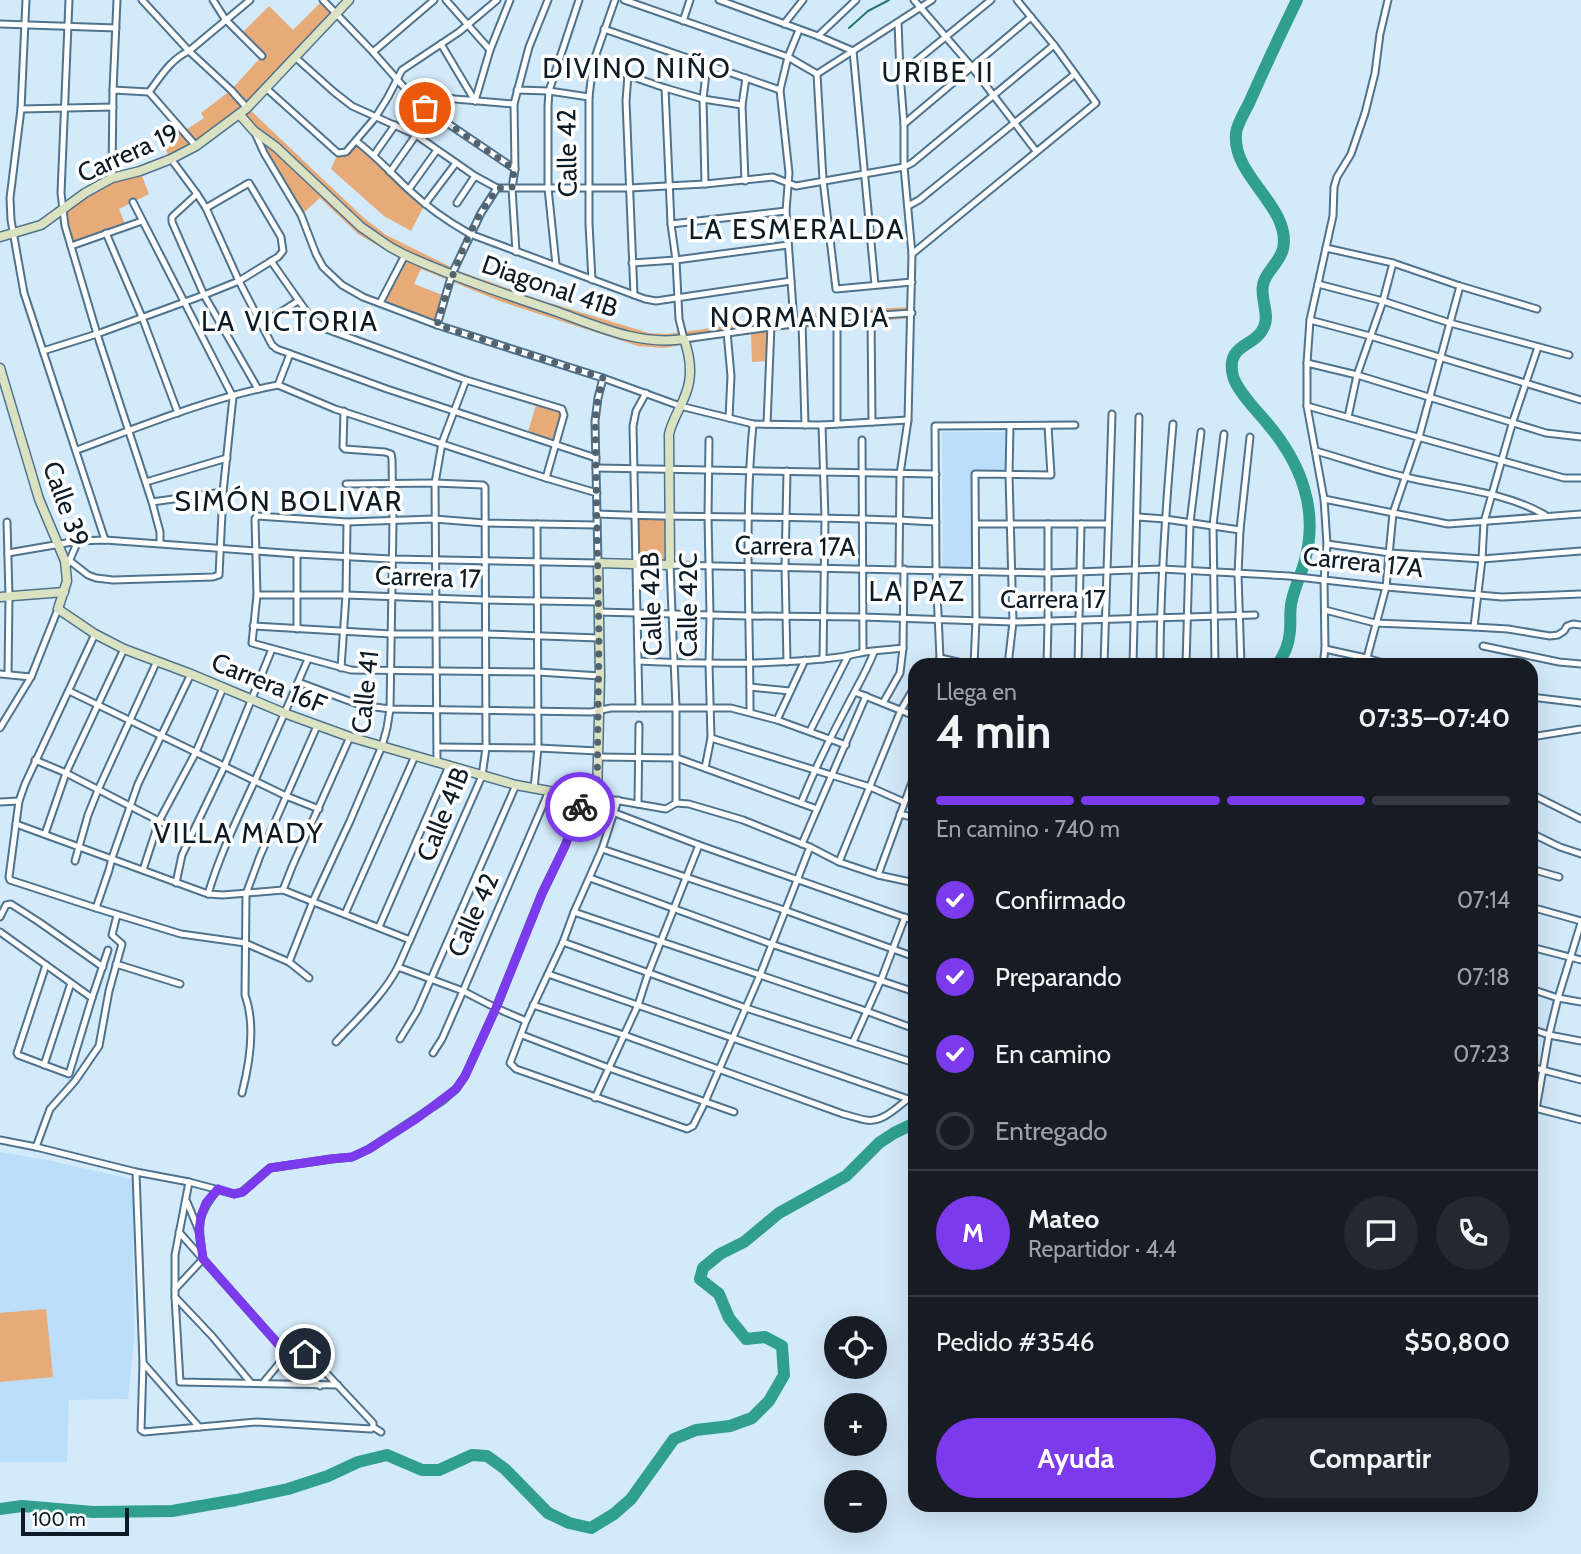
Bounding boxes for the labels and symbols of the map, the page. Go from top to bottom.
district label: DIVINO NIÑO [542,51,732,85]
district label: URIBE II [881,55,995,89]
pin [395,78,455,138]
street label: Calle 42 [550,109,584,197]
street label: Carrera 19 [72,117,184,189]
district label: LA ESMERALDA [689,212,905,246]
street label: Diagonal 41B [478,248,622,324]
district label: NORMANDIA [710,300,890,334]
district label: LA VICTORIA [201,304,379,338]
street label: Calle 39 [36,457,96,551]
district label: SIMÓN BOLIVAR [175,484,403,518]
street label: Carrera 17A [734,529,856,563]
street label: Carrera 17A [1301,540,1425,584]
street label: Calle 42B [633,551,669,657]
street label: Calle 42C [672,553,704,657]
street label: Carrera 17 [375,559,481,595]
district label: LA PAZ [868,574,966,608]
street label: Carrera 17 [1000,583,1106,615]
street label: Carrera 16F [207,645,332,721]
street label: Calle 41 [345,649,385,735]
street label: Calle 41B [410,762,476,866]
courier [545,772,615,842]
district label: VILLA MADY [153,816,325,850]
street label: Calle 42 [440,868,506,962]
pin [275,1324,335,1384]
scale bar [21,1505,130,1537]

